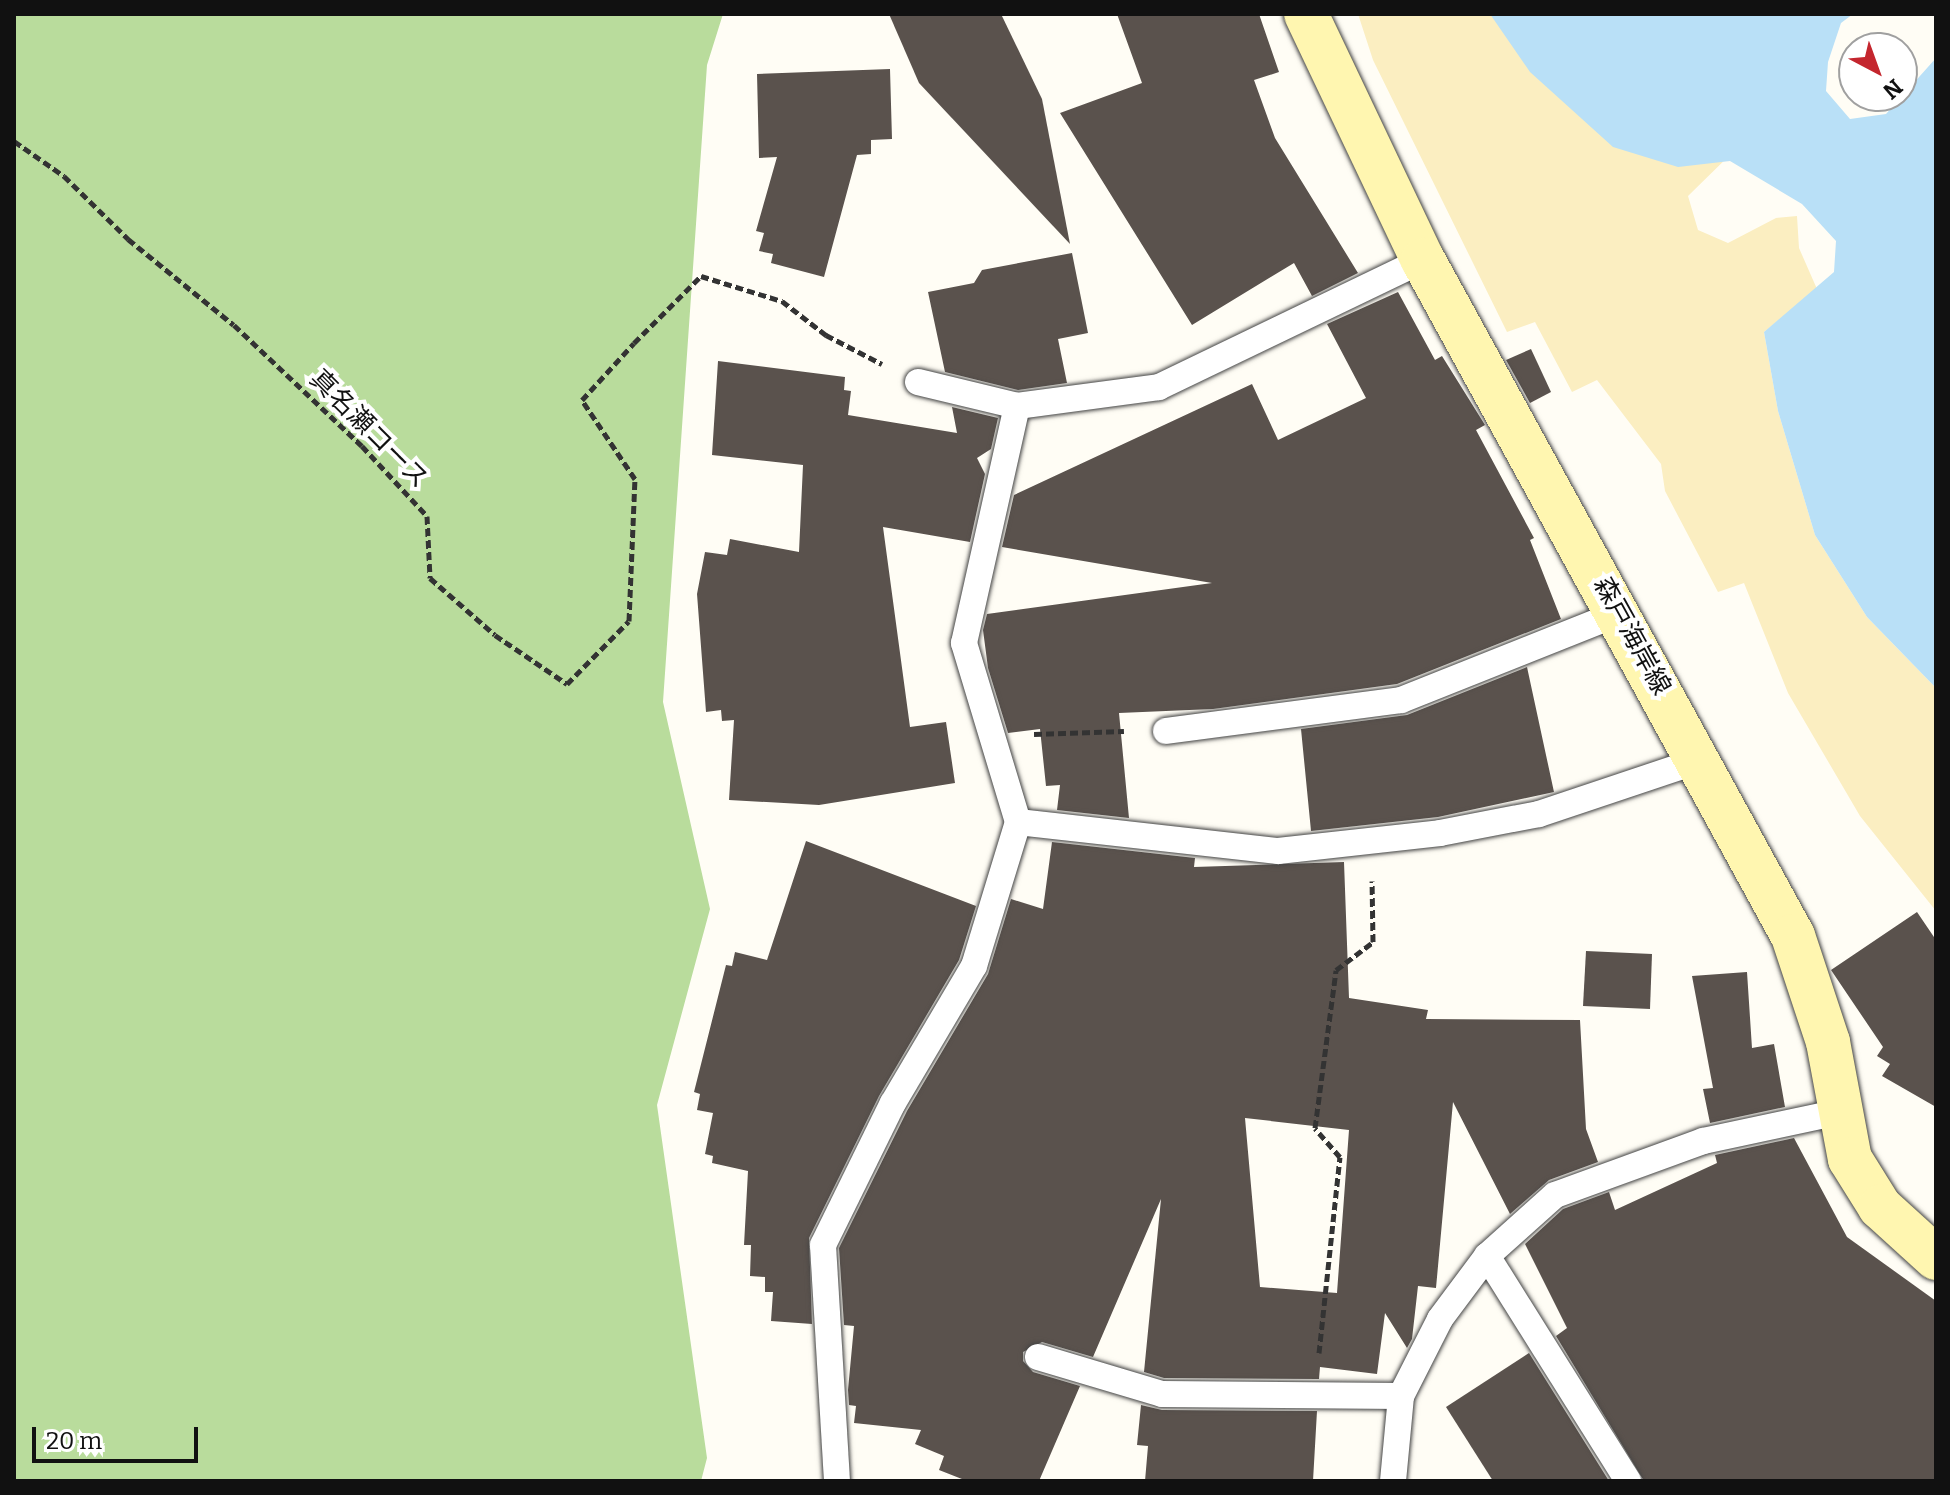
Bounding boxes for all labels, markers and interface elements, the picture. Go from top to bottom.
north arrow [1838,32,1918,112]
text: N [1878,73,1908,105]
street label: 真名瀬コース [303,363,435,495]
street label: 森戸海岸線 [1587,572,1677,700]
scale bar [36,1411,202,1461]
text: 20 m [46,1427,102,1455]

